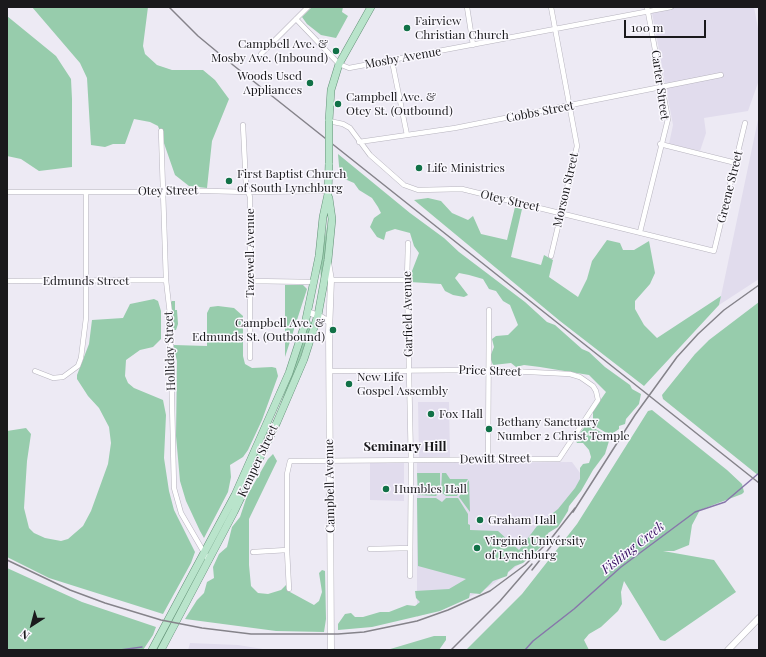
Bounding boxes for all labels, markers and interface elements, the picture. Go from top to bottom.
scale bar [626,12,708,38]
place label: Fairview Christian Church [415,14,509,42]
text: 100 m [631,19,663,35]
marker: Fairview Christian Church [402,23,412,33]
place label: Campbell Ave. & Mosby Ave. (Inbound) [211,37,328,65]
street label: Mosby Avenue [364,44,442,72]
marker: Campbell Ave. & Mosby Ave. (Inbound) [331,46,341,56]
street label: Carter Street [648,49,672,121]
place label: Woods Used Appliances [237,69,302,97]
marker: Woods Used Appliances [305,78,315,88]
place label: Campbell Ave. & Otey St. (Outbound) [346,90,453,118]
street label: Cobbs Street [505,98,575,126]
marker: Campbell Ave. & Otey St. (Outbound) [333,99,343,109]
street label: Greene Street [714,149,746,225]
street label: Morson Street [550,151,582,229]
place label: Life Ministries [427,161,505,175]
marker: Life Ministries [414,163,424,173]
place label: First Baptist Church of South Lynchburg [237,167,346,195]
marker: First Baptist Church of South Lynchburg [224,176,234,186]
street label: Otey Street [138,183,198,199]
street label: Otey Street [479,187,541,215]
street label: Tazewell Avenue [243,208,257,298]
street label: Garfield Avenue [400,271,416,357]
street label: Edmunds Street [43,274,129,288]
street label: Holliday Street [161,311,179,391]
place label: Campbell Ave. & Edmunds St. (Outbound) [192,316,325,344]
marker: Campbell Ave. & Edmunds St. (Outbound) [328,325,338,335]
street label: Price Street [458,363,522,379]
place label: New Life Gospel Assembly [357,370,448,398]
marker: New Life Gospel Assembly [344,379,354,389]
place label: Fox Hall [439,407,483,421]
marker: Fox Hall [426,409,436,419]
place label: Bethany Sanctuary Number 2 Christ Temple [497,415,630,443]
street label: Kemper Street [235,423,281,499]
marker: Bethany Sanctuary Number 2 Christ Temple [484,424,494,434]
street label: Campbell Avenue [322,439,338,533]
district label: Seminary Hill [363,439,447,455]
street label: Dewitt Street [460,451,530,467]
place label: Humbles Hall [394,482,467,496]
marker: Humbles Hall [381,484,391,494]
place label: Graham Hall [488,513,556,527]
marker: Graham Hall [475,515,485,525]
water label: Fishing Creek [598,519,668,577]
place label: Virginia University of Lynchburg [485,534,586,562]
marker: Virginia University of Lynchburg [472,543,482,553]
north arrow [12,605,52,645]
text: N [17,627,32,644]

